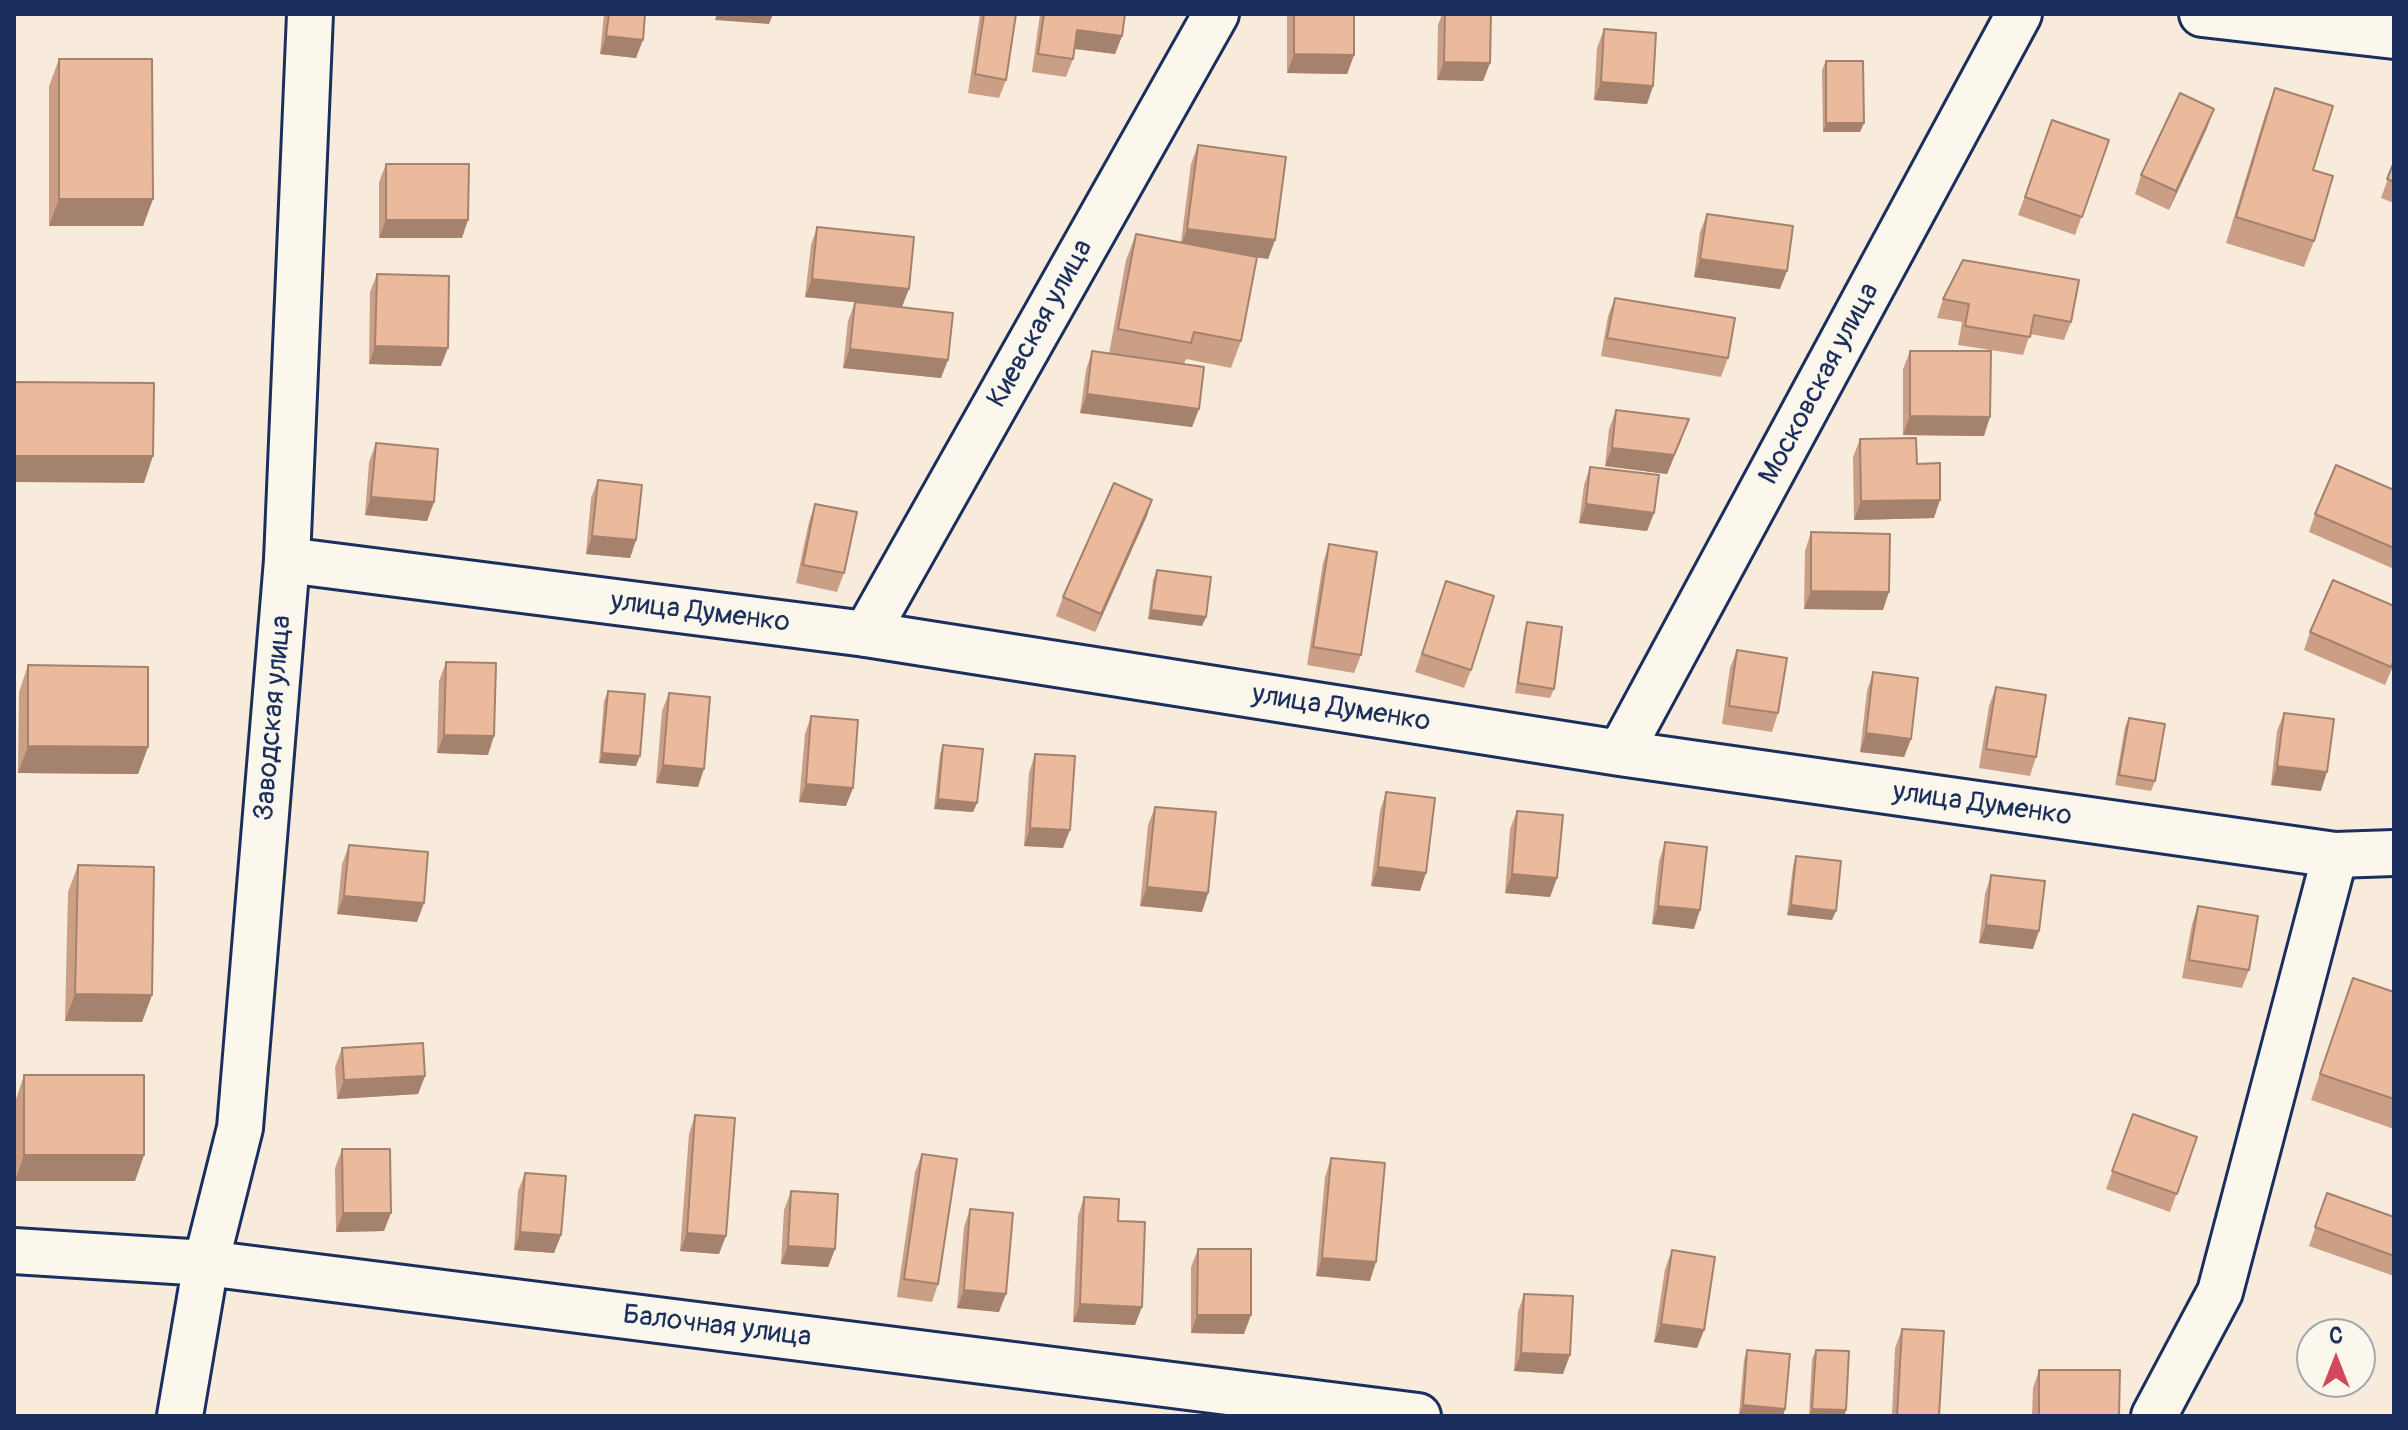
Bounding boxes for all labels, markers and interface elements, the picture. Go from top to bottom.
street label: Киевская улица [981,234,1101,414]
street label: Московская улица [1753,278,1887,490]
street label: улица Думенко [608,585,792,641]
street label: Заводская улица [248,614,300,822]
street label: улица Думенко [1249,678,1433,740]
street label: улица Думенко [1890,776,2074,834]
street label: Балочная улица [621,1299,813,1355]
north arrow [2296,1318,2376,1398]
text: С [2329,1322,2343,1350]

